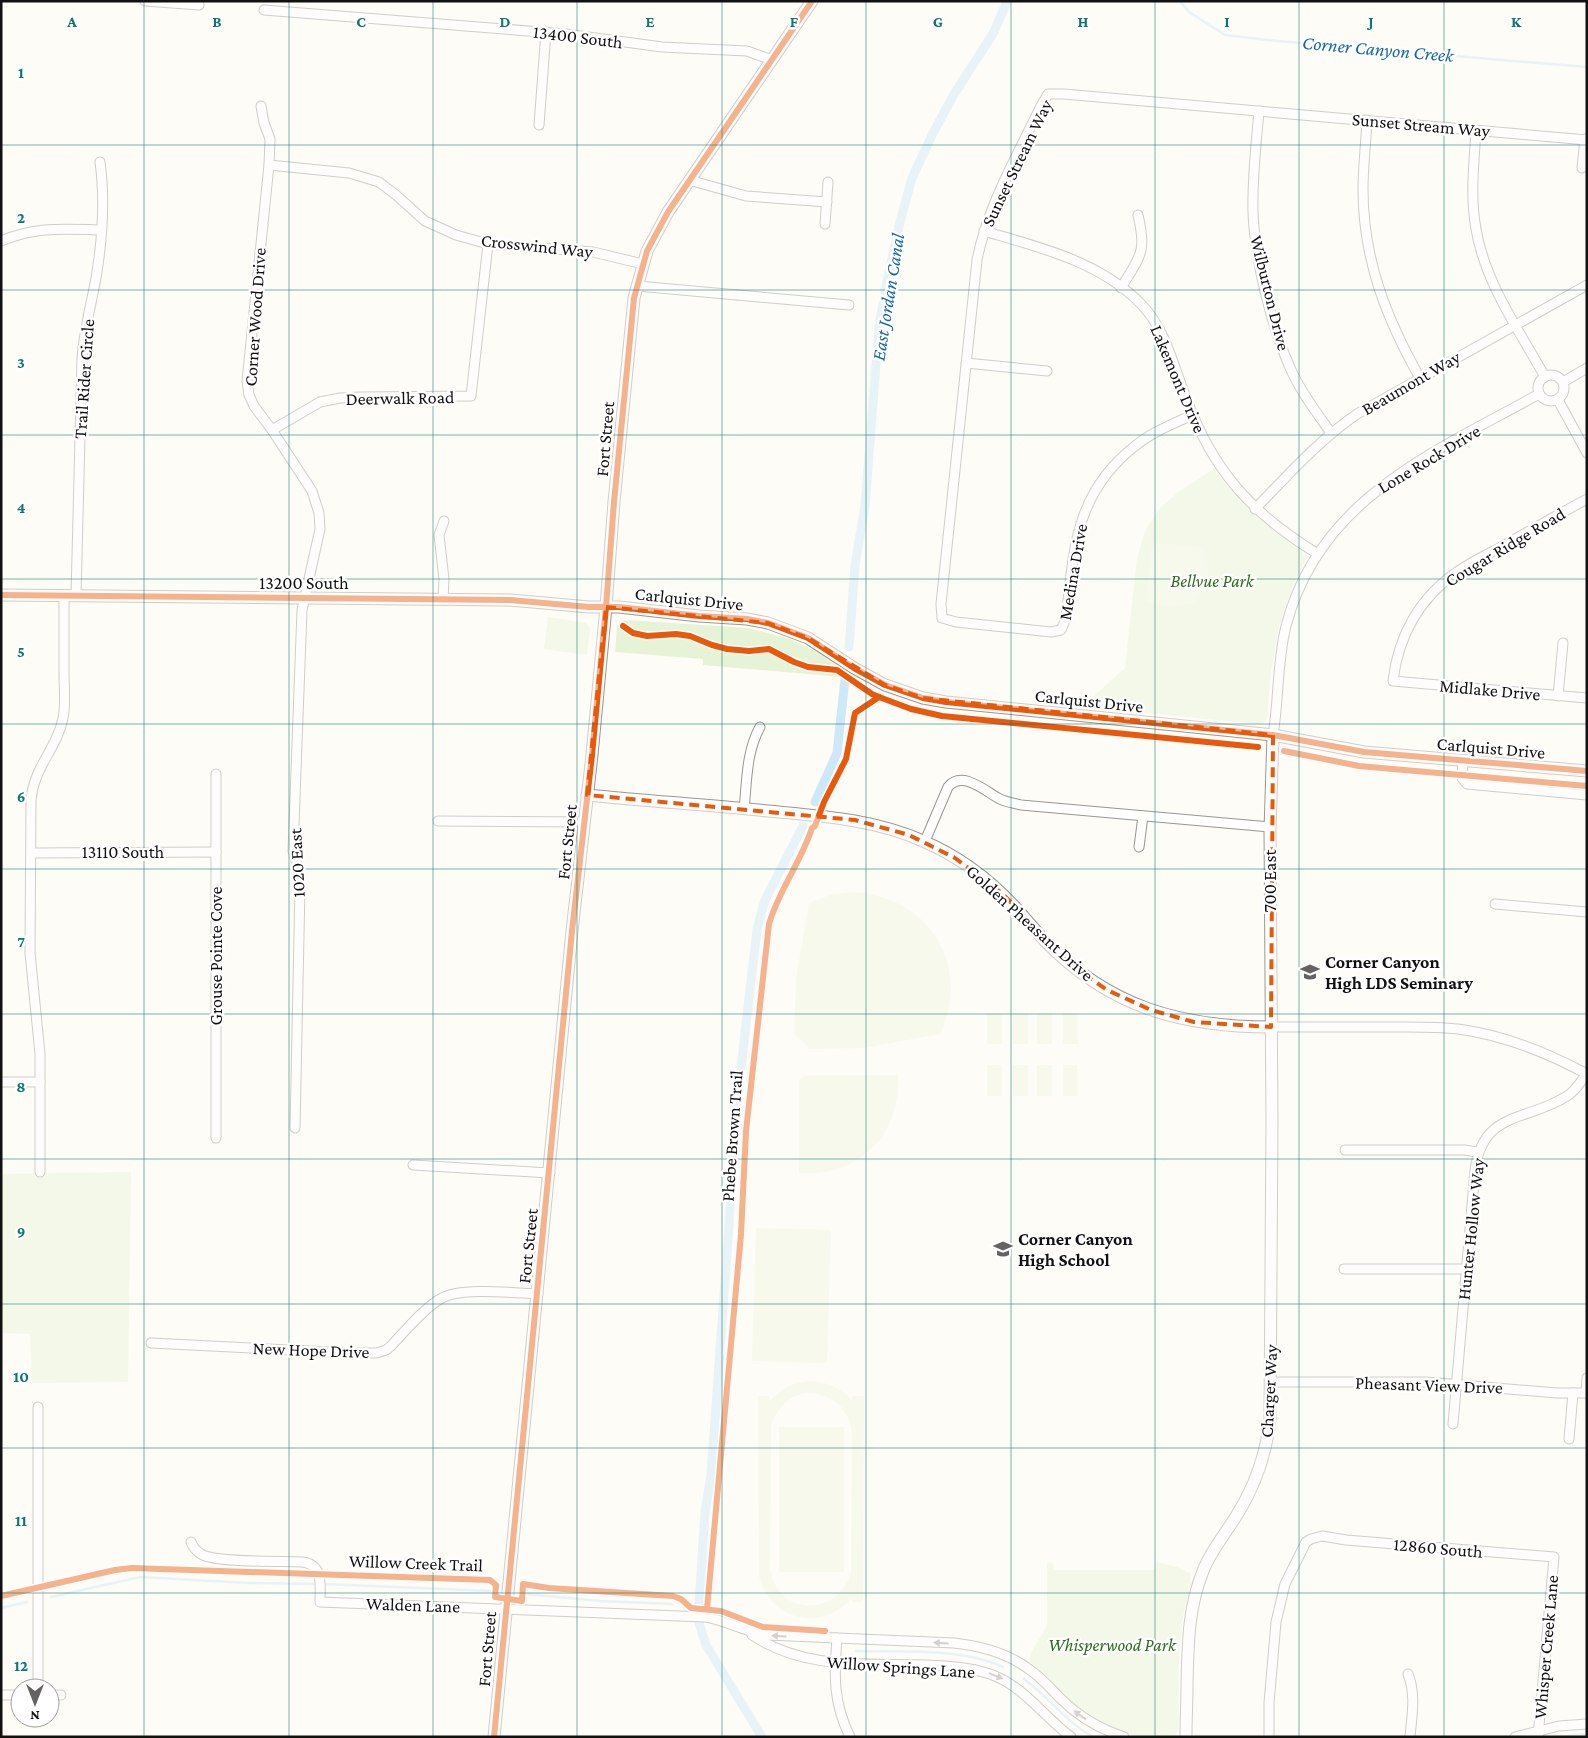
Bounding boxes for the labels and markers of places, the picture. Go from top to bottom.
place label: Corner Canyon High LDS Seminary [1325,952,1473,993]
school or university icon: Corner Canyon High LDS Seminary [1299,961,1321,983]
place label: Corner Canyon High School [1018,1229,1133,1270]
school or university icon: Corner Canyon High School [992,1238,1014,1260]

